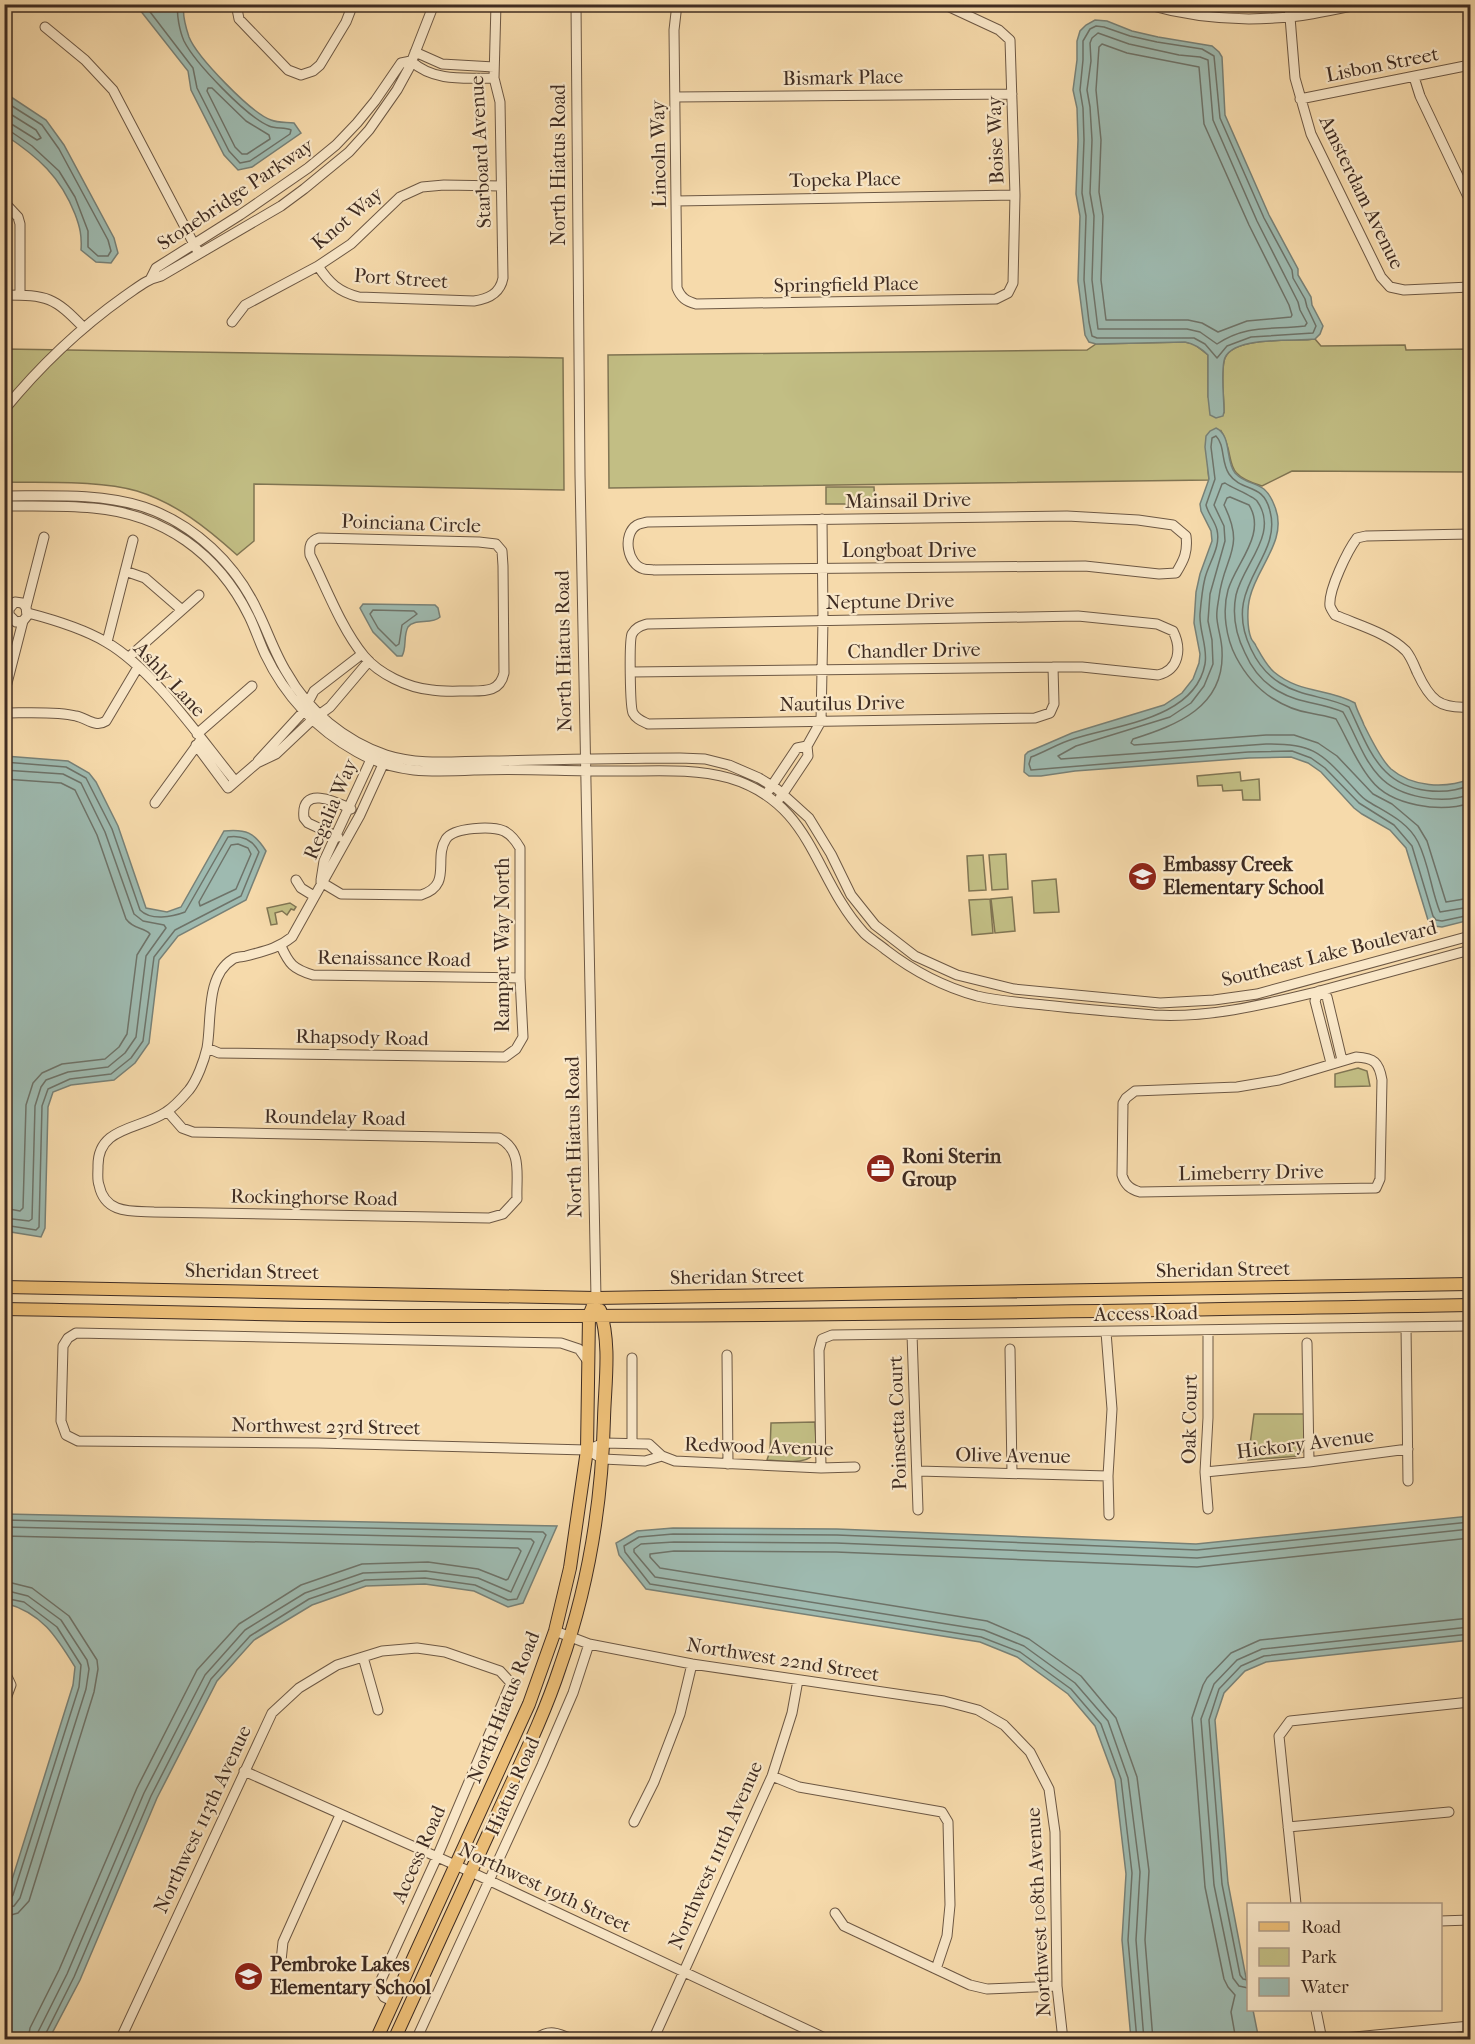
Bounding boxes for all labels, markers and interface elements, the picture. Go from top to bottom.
street label: Lisbon Street [1324,42,1440,87]
street label: Bismark Place [782,65,904,90]
street label: Starboard Avenue [465,75,496,229]
street label: North Hiatus Road [547,83,570,246]
street label: Boise Way [982,94,1009,185]
street label: Lincoln Way [646,99,671,208]
street label: Amsterdam Avenue [1314,111,1409,273]
street label: Stonebridge Parkway [153,133,319,255]
street label: Topeka Place [789,167,901,192]
street label: Knot Way [307,181,388,255]
street label: Port Street [353,264,449,293]
street label: Springfield Place [773,272,919,297]
street label: Mainsail Drive [845,488,971,513]
street label: Poinciana Circle [341,510,481,537]
street label: Longboat Drive [842,539,976,562]
street label: North Hiatus Road [551,569,576,732]
street label: Neptune Drive [826,589,955,614]
street label: Ashly Lane [128,636,210,722]
street label: Chandler Drive [847,638,981,663]
street label: Nautilus Drive [779,691,905,716]
street label: Regalia Way [299,754,362,863]
place label: Embassy Creek Elementary School [1163,853,1325,899]
street label: Rampart Way North [491,857,514,1032]
school or university icon: Embassy Creek Elementary School [1126,860,1158,892]
street label: Southeast Lake Boulevard [1219,915,1440,991]
street label: Renaissance Road [317,946,472,971]
street label: Rhapsody Road [295,1025,430,1050]
street label: North Hiatus Road [561,1055,586,1218]
street label: Roundelay Road [264,1105,407,1130]
place label: Roni Sterin Group [902,1145,1002,1191]
office icon: Roni Sterin Group [865,1152,897,1184]
street label: Limeberry Drive [1178,1160,1324,1185]
street label: Rockinghorse Road [230,1185,399,1210]
street label: Sheridan Street [1156,1257,1290,1282]
street label: Sheridan Street [185,1259,319,1284]
street label: Sheridan Street [670,1264,804,1289]
street label: Access Road [1093,1301,1199,1326]
street label: Poinsetta Court [884,1355,911,1491]
street label: Oak Court [1177,1374,1202,1464]
street label: Northwest 23rd Street [231,1413,421,1440]
street label: Hickory Avenue [1235,1424,1375,1463]
street label: Redwood Avenue [684,1432,834,1461]
street label: Olive Avenue [955,1443,1071,1468]
street label: North Hiatus Road [462,1628,544,1786]
street label: Northwest 22nd Street [685,1633,881,1686]
street label: Northwest 113th Avenue [149,1722,256,1917]
street label: Hiatus Road [480,1733,544,1839]
street label: Northwest 111th Avenue [664,1758,767,1953]
street label: Access Road [386,1801,451,1907]
street label: Northwest 108th Avenue [1022,1806,1055,2017]
street label: Northwest 19th Street [455,1837,635,1938]
legend [1247,1903,1442,2011]
text: Road [1301,1917,1341,1938]
text: Park [1301,1947,1338,1968]
place label: Pembroke Lakes Elementary School [270,1953,432,1999]
school or university icon: Pembroke Lakes Elementary School [233,1960,265,1992]
text: Water [1300,1977,1349,1998]

